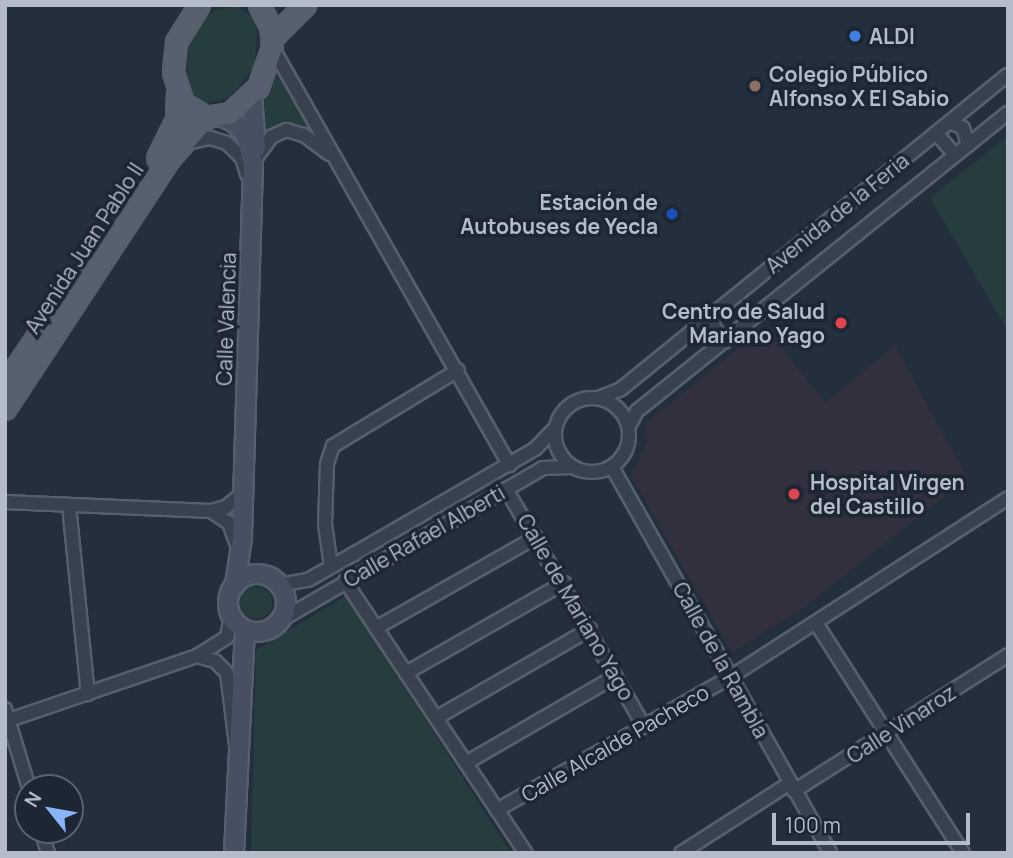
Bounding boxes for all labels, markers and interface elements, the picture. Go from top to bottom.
place label: ALDI [869,23,915,49]
marker: ALDI [847,28,863,44]
place label: Colegio Público Alfonso X El Sabio [769,61,949,111]
marker: Colegio Público Alfonso X El Sabio [747,78,763,94]
street label: Avenida de la Feria [760,148,914,278]
street label: Avenida Juan Pablo II [19,158,149,338]
place label: Estación de Autobuses de Yecla [460,189,658,239]
marker: Estación de Autobuses de Yecla [664,206,680,222]
street label: Calle Valencia [211,252,241,386]
place label: Centro de Salud Mariano Yago [662,298,825,348]
marker: Centro de Salud Mariano Yago [831,313,851,333]
place label: Hospital Virgen del Castillo [810,469,965,519]
street label: Calle Rafael Alberti [339,480,509,592]
marker: Hospital Virgen del Castillo [784,484,804,504]
street label: Calle de Mariano Yago [512,509,640,705]
street label: Calle de la Rambla [668,578,774,742]
street label: Calle Alcalde Pacheco [517,679,713,807]
street label: Calle Vinaroz [842,679,960,769]
north arrow [14,774,84,844]
text: N [18,787,47,812]
scale bar [775,798,973,842]
text: 100 m [785,811,841,839]

